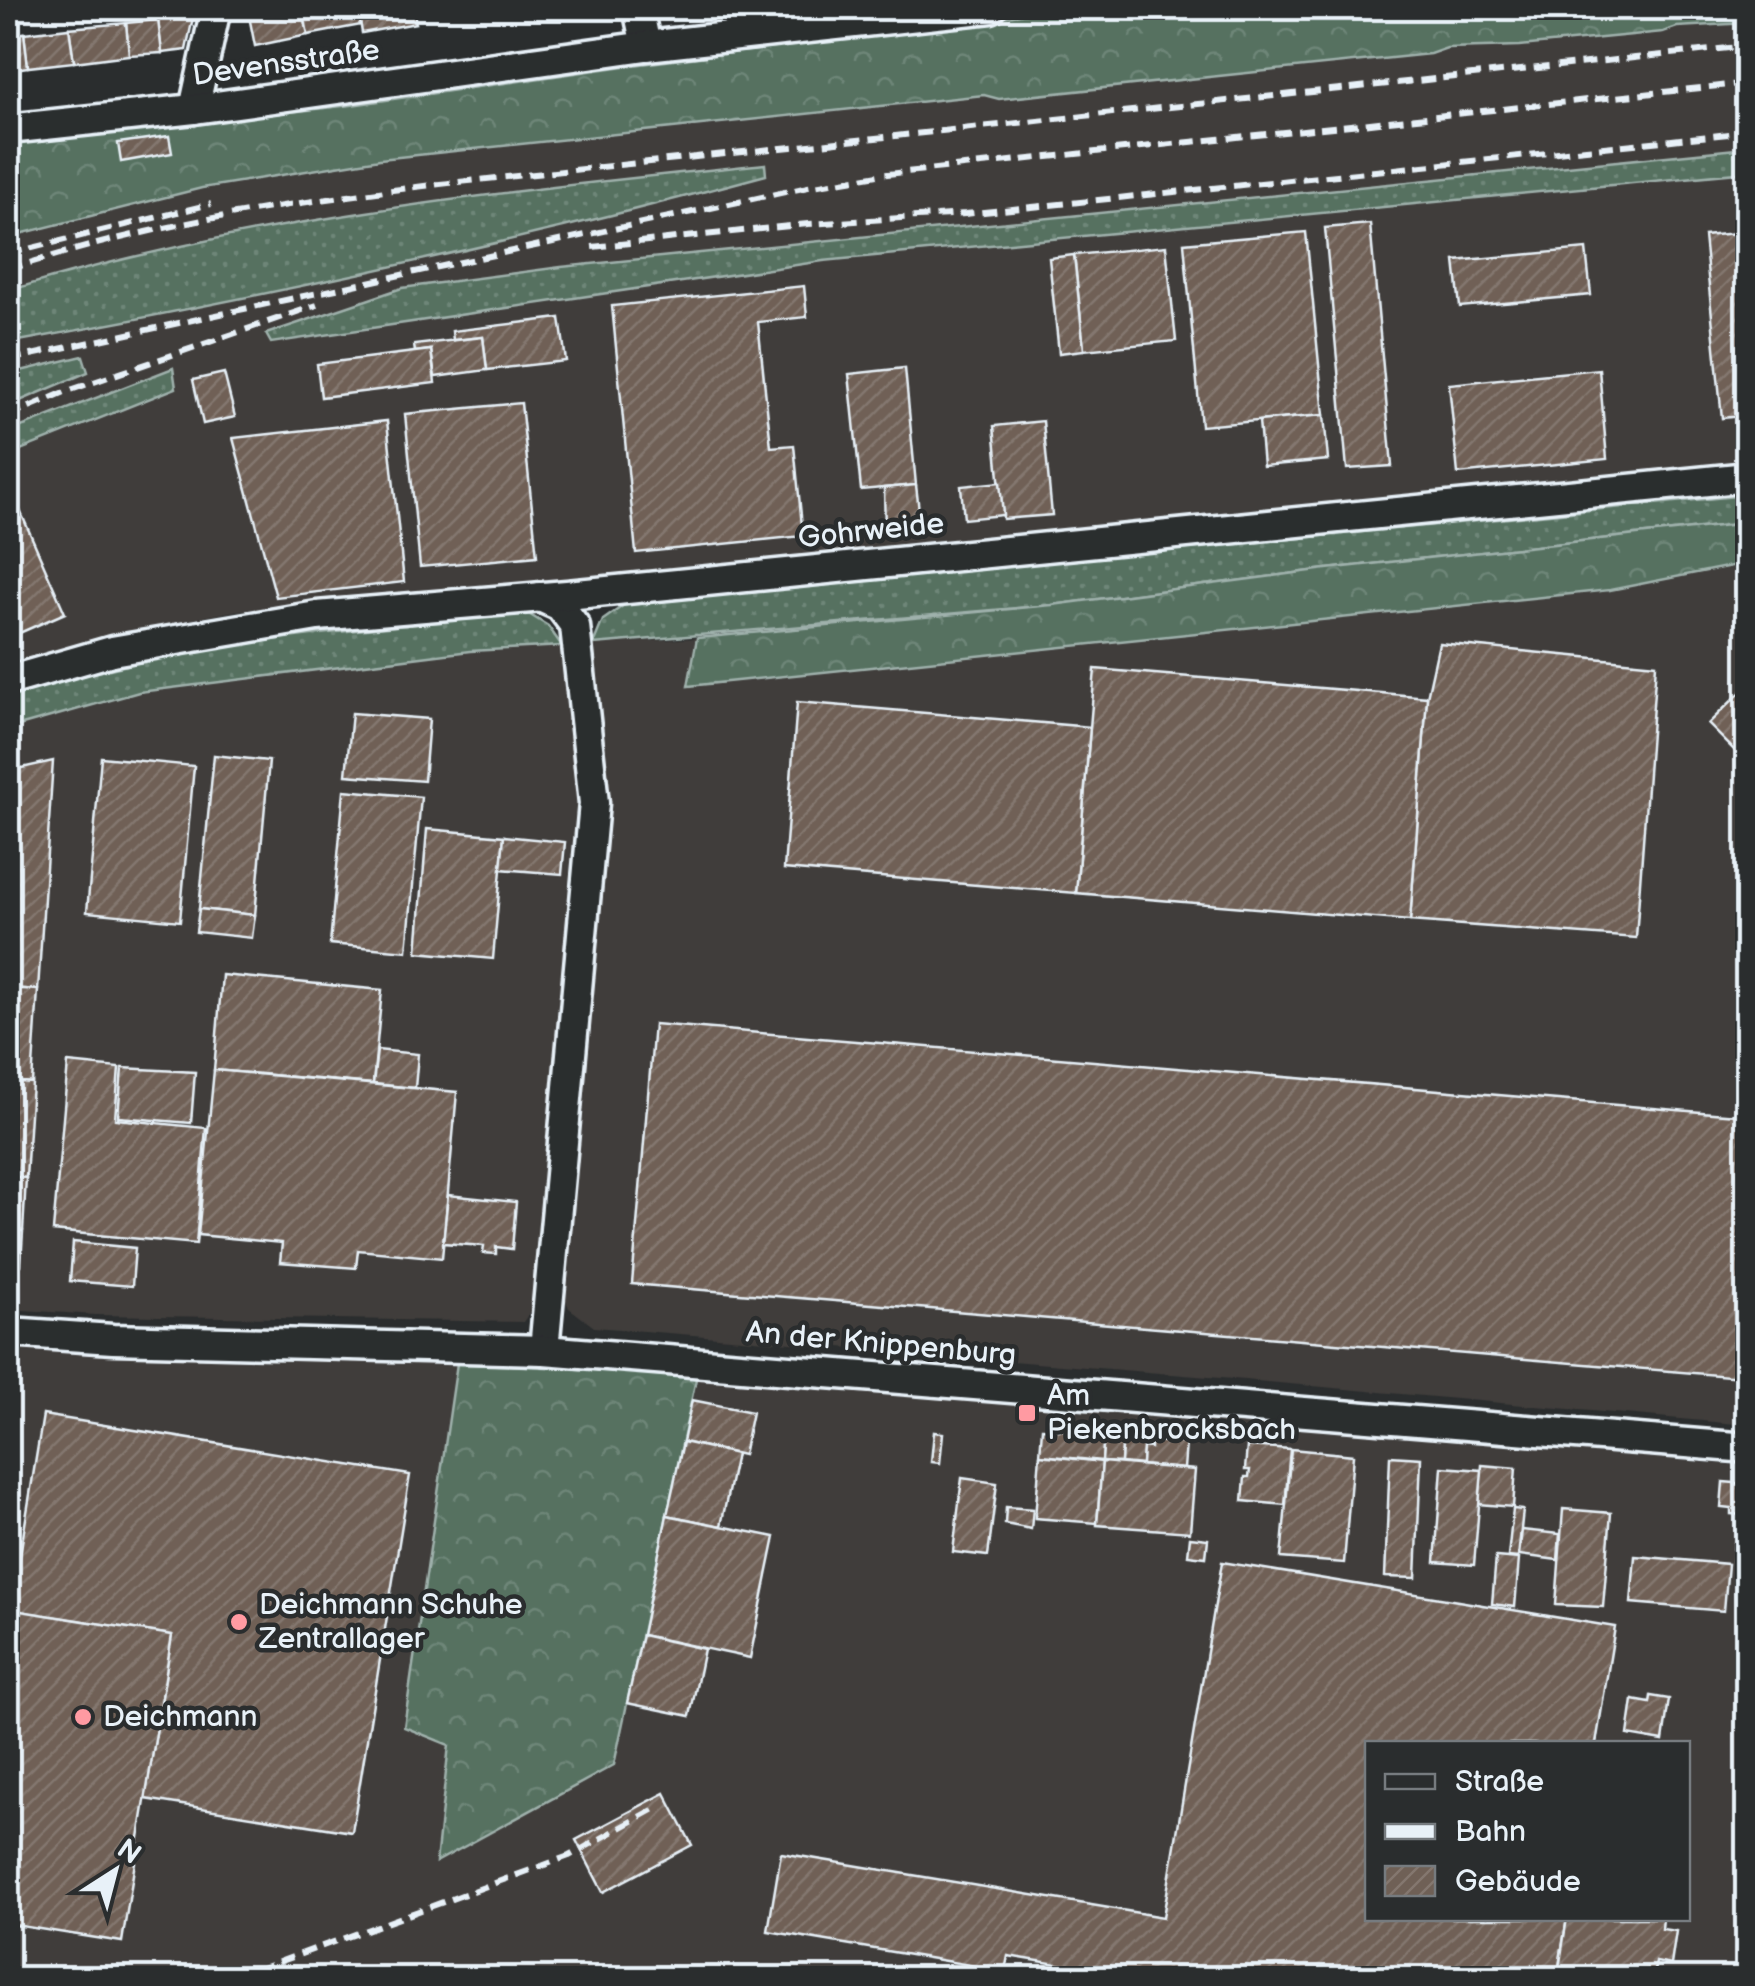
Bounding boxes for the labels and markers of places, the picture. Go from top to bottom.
place label: Am Piekenbrocksbach [1047,1378,1296,1448]
marker: Am Piekenbrocksbach [1016,1402,1038,1424]
place label: Deichmann Schuhe Zentrallager [258,1587,523,1657]
marker: Deichmann Schuhe Zentrallager [228,1611,250,1633]
place label: Deichmann [103,1699,257,1735]
marker: Deichmann [72,1706,94,1728]

